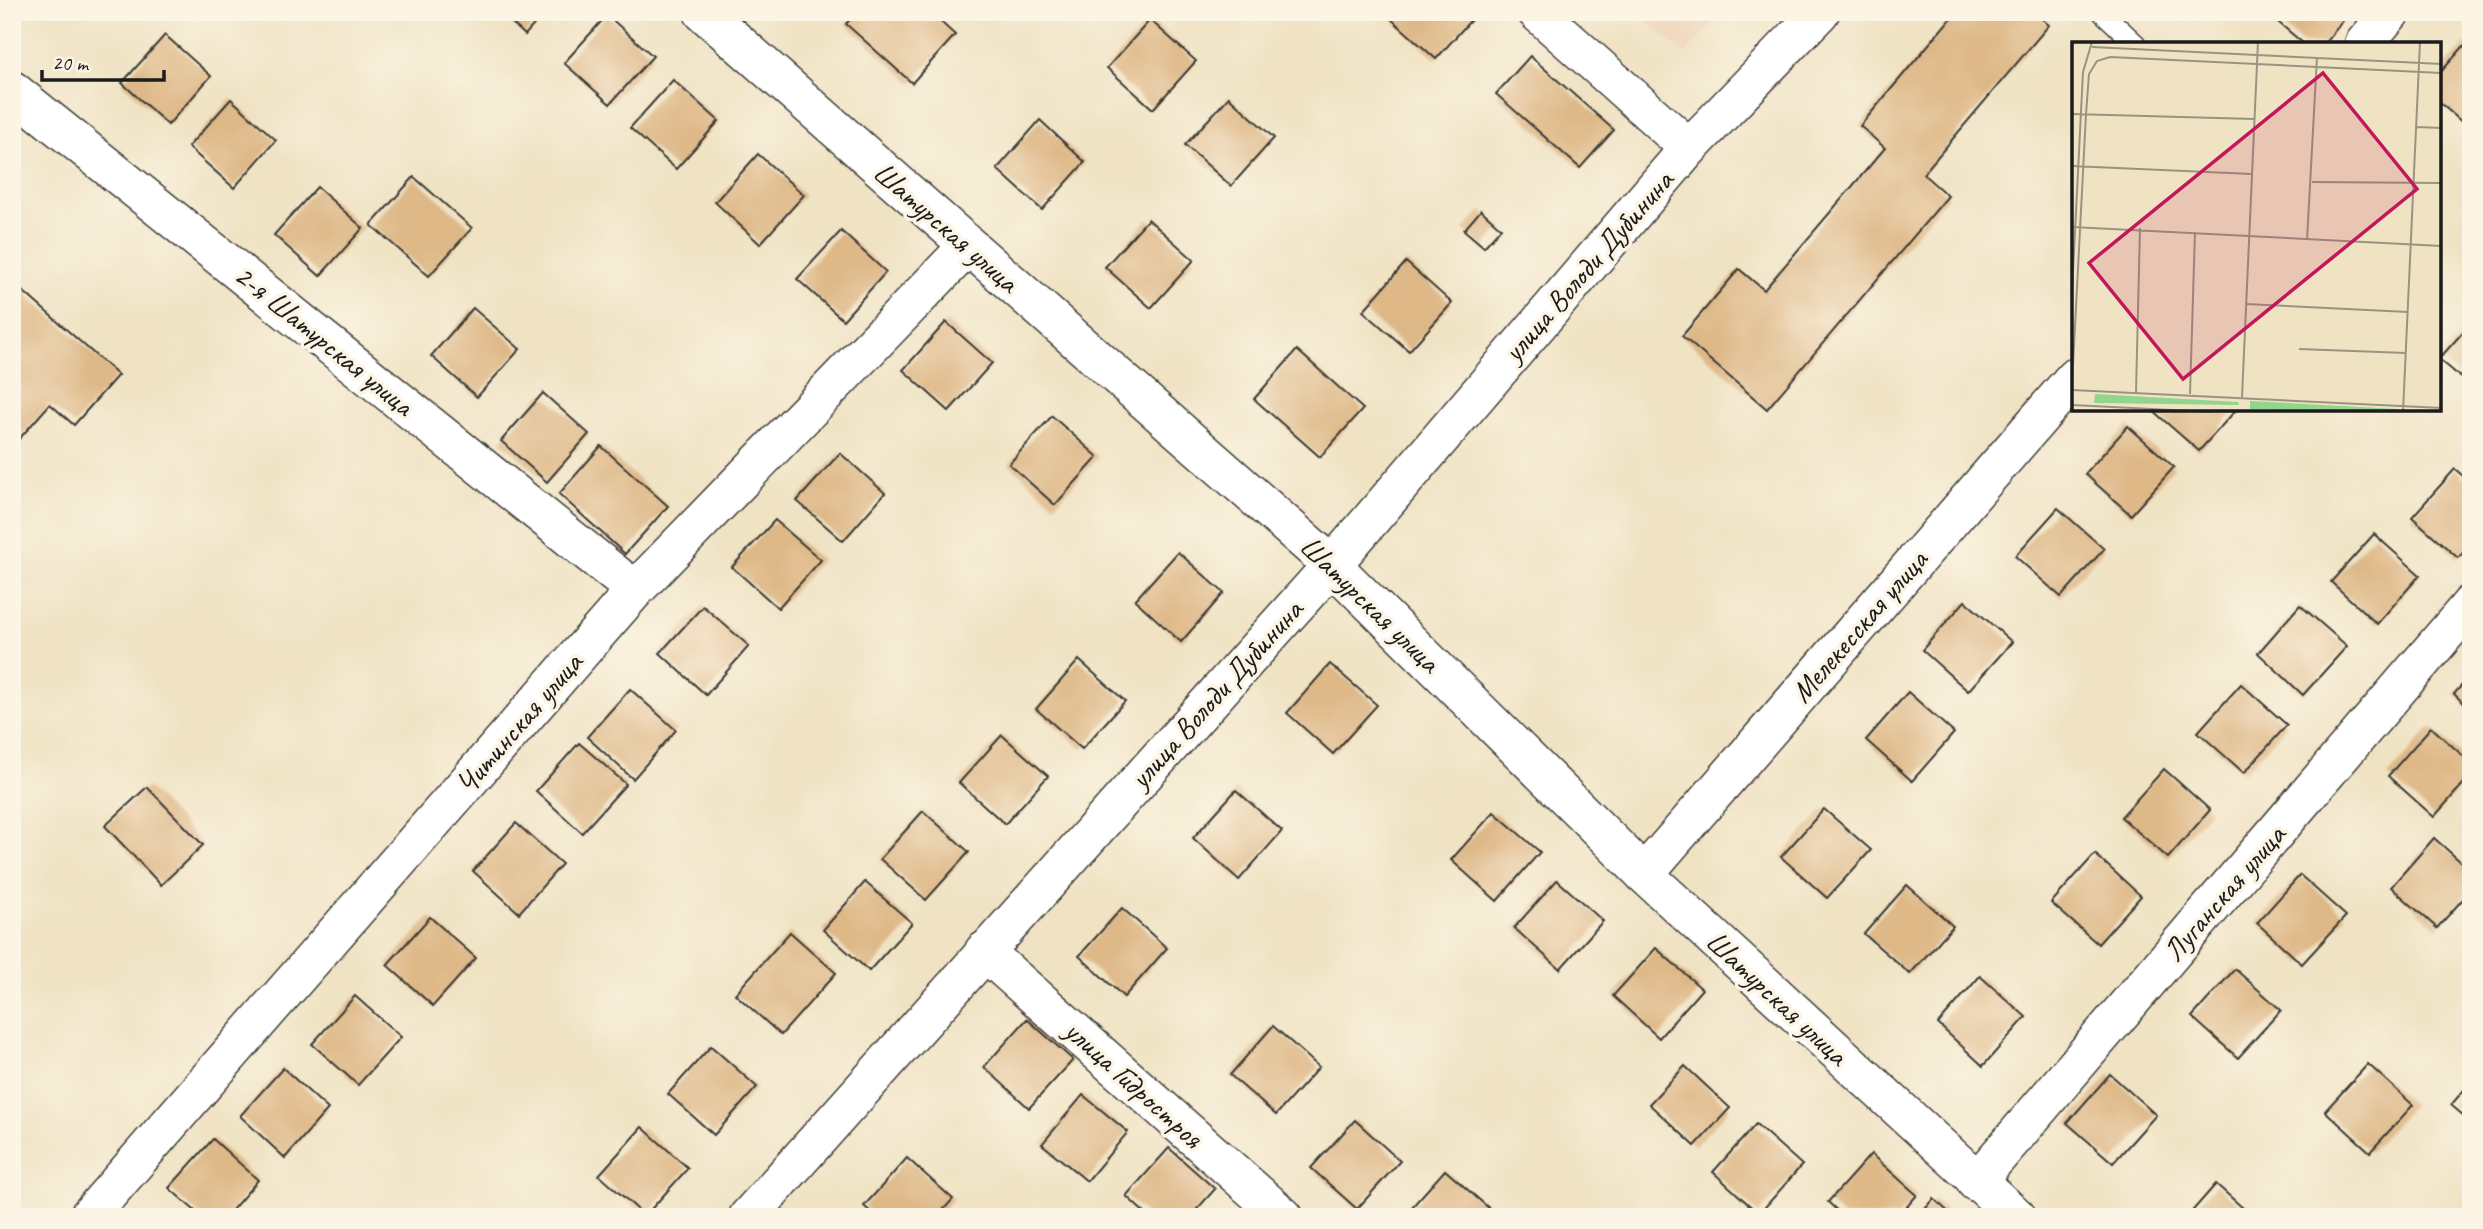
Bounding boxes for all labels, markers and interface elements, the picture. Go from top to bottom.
scale bar [42,38,164,82]
inset map [2072,42,2441,411]
text: 20 m [52,50,90,76]
street label: Шатурская улица [865,153,1028,302]
street label: улица Володи Дубинина [1493,161,1683,371]
street label: 2-я Шатурская улица [227,256,423,425]
street label: Шатурская улица [1292,527,1450,682]
street label: Мелекесская улица [1782,540,1937,710]
street label: улица Володи Дубинина [1120,590,1312,798]
street label: Читинская улица [447,643,592,802]
street label: Луганская улица [2154,816,2295,969]
street label: Шатурская улица [1698,922,1857,1075]
street label: улица Гидростроя [1055,1010,1212,1157]

